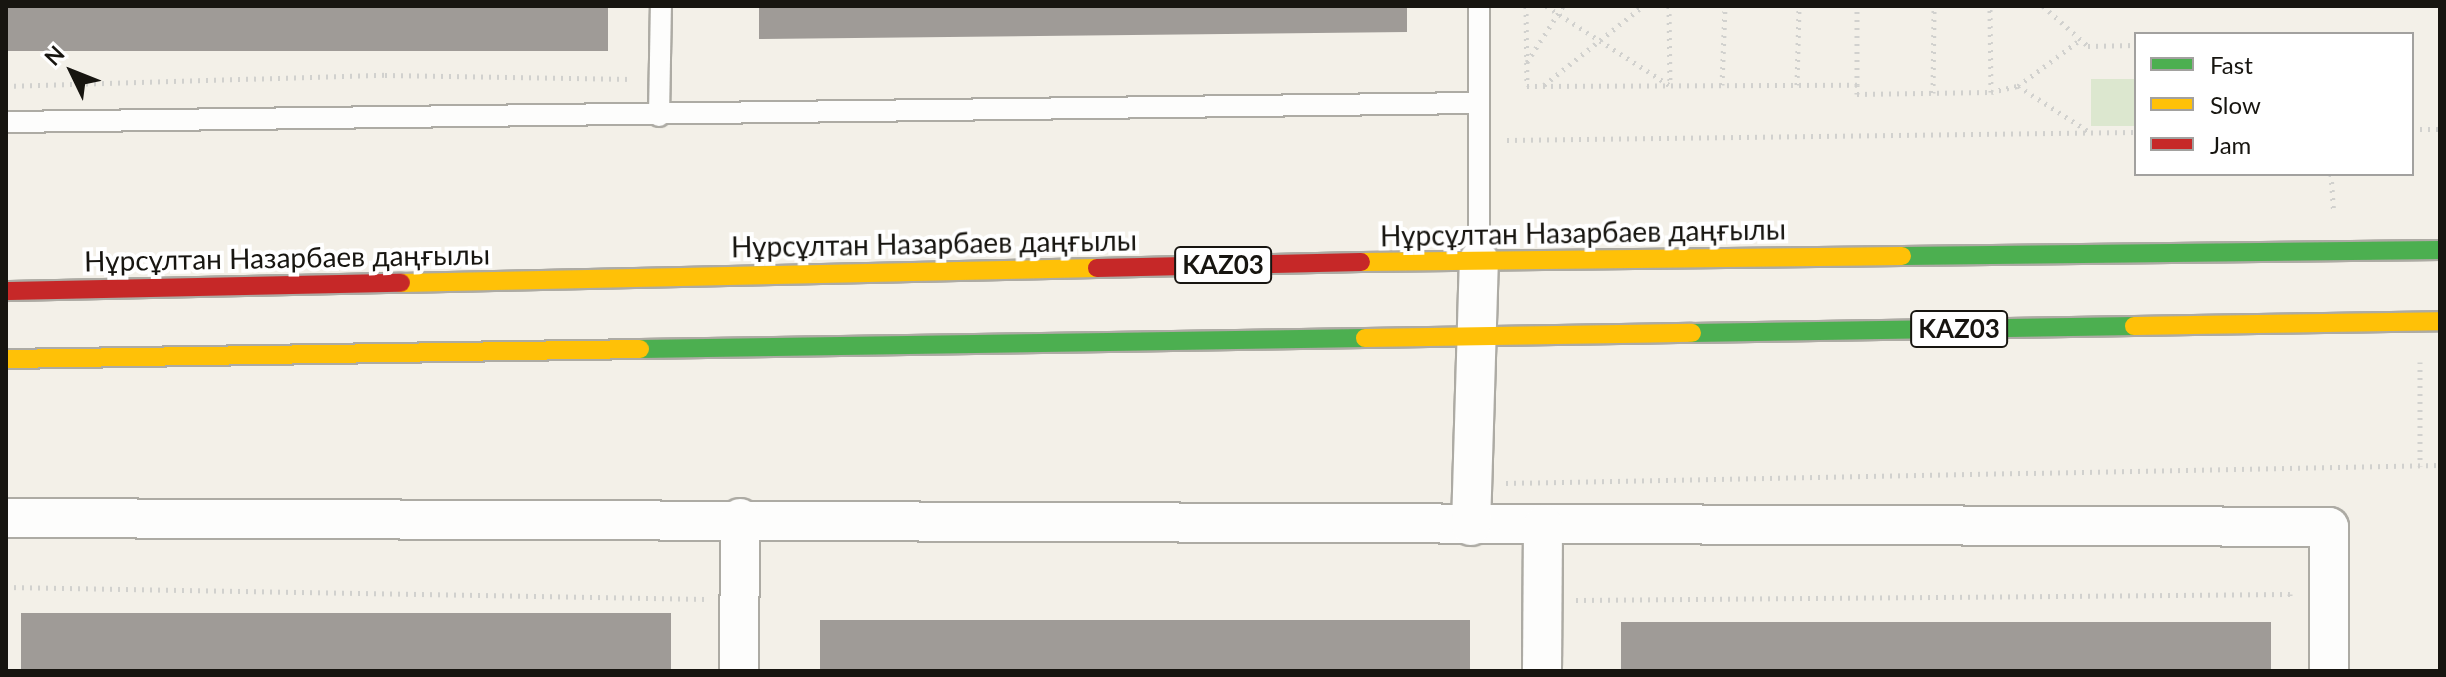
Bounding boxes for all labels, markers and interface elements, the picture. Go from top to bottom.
north arrow [32,32,112,112]
legend [2134,32,2414,176]
text: N [38,40,70,71]
text: Fast [2210,50,2253,79]
text: Slow [2210,90,2261,119]
text: Jam [2210,130,2251,159]
street label: Нұрсұлтан Назарбаев даңғылы [1380,212,1786,252]
street label: Нұрсұлтан Назарбаев даңғылы [731,223,1137,263]
street label: Нұрсұлтан Назарбаев даңғылы [84,237,490,277]
road number: KАZ03 [1173,243,1273,287]
road number: KАZ03 [1909,307,2009,351]

